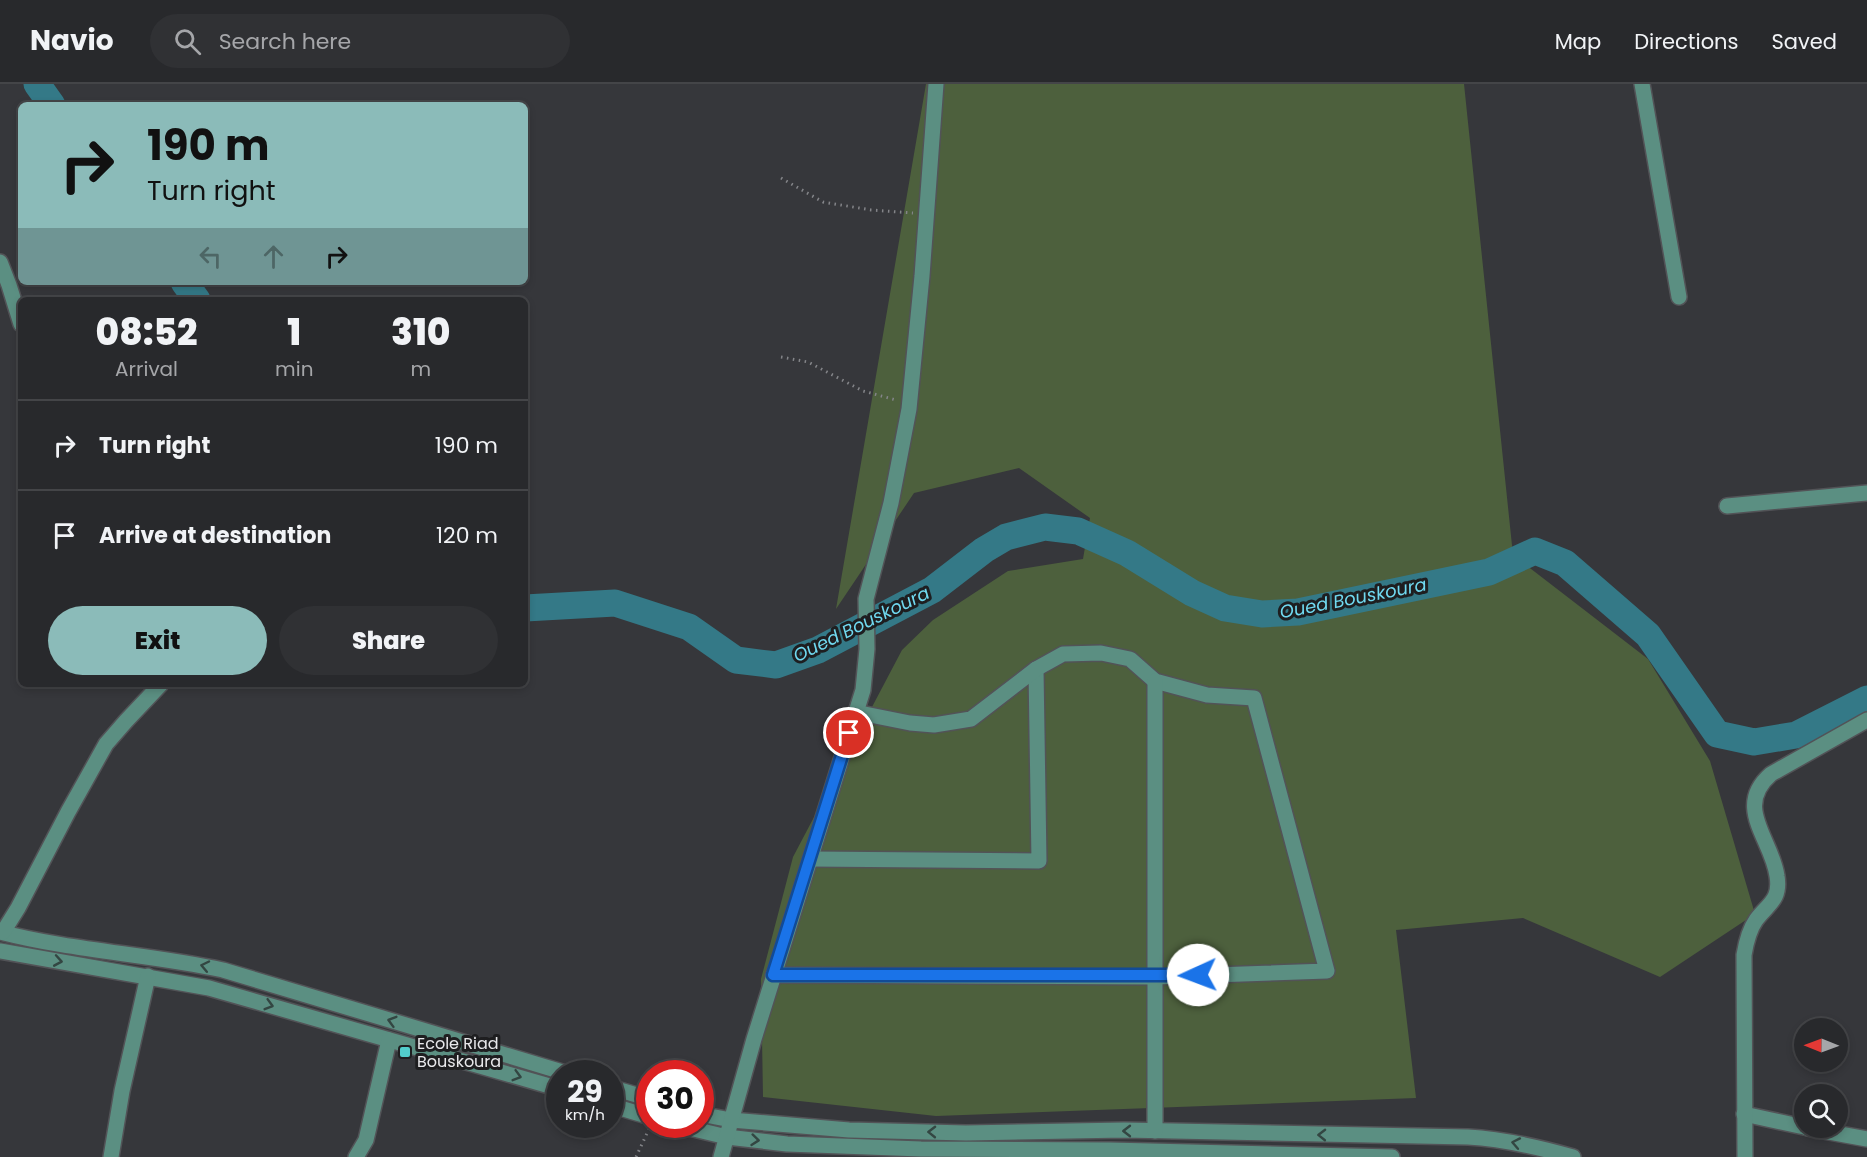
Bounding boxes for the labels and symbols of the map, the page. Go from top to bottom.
water label: Oued Bouskoura [1277,572,1429,624]
water label: Oued Bouskoura [789,580,933,668]
pin [823,707,874,758]
position arrow [1166,943,1230,1007]
one-way arrow [52,954,62,967]
one-way arrow [201,960,211,973]
one-way arrow [264,997,274,1010]
one-way arrow [387,1016,398,1028]
north arrow [1794,1018,1848,1072]
place label: Ecole Riad Bouskoura [417,1032,501,1073]
marker: Ecole Riad Bouskoura [398,1045,412,1059]
speed limit sign: 30 [636,1060,714,1138]
one-way arrow [511,1069,522,1081]
one-way arrow [927,1125,936,1138]
one-way arrow [1122,1125,1131,1137]
one-way arrow [1317,1129,1326,1141]
one-way arrow [750,1133,759,1146]
one-way arrow [1511,1137,1521,1150]

